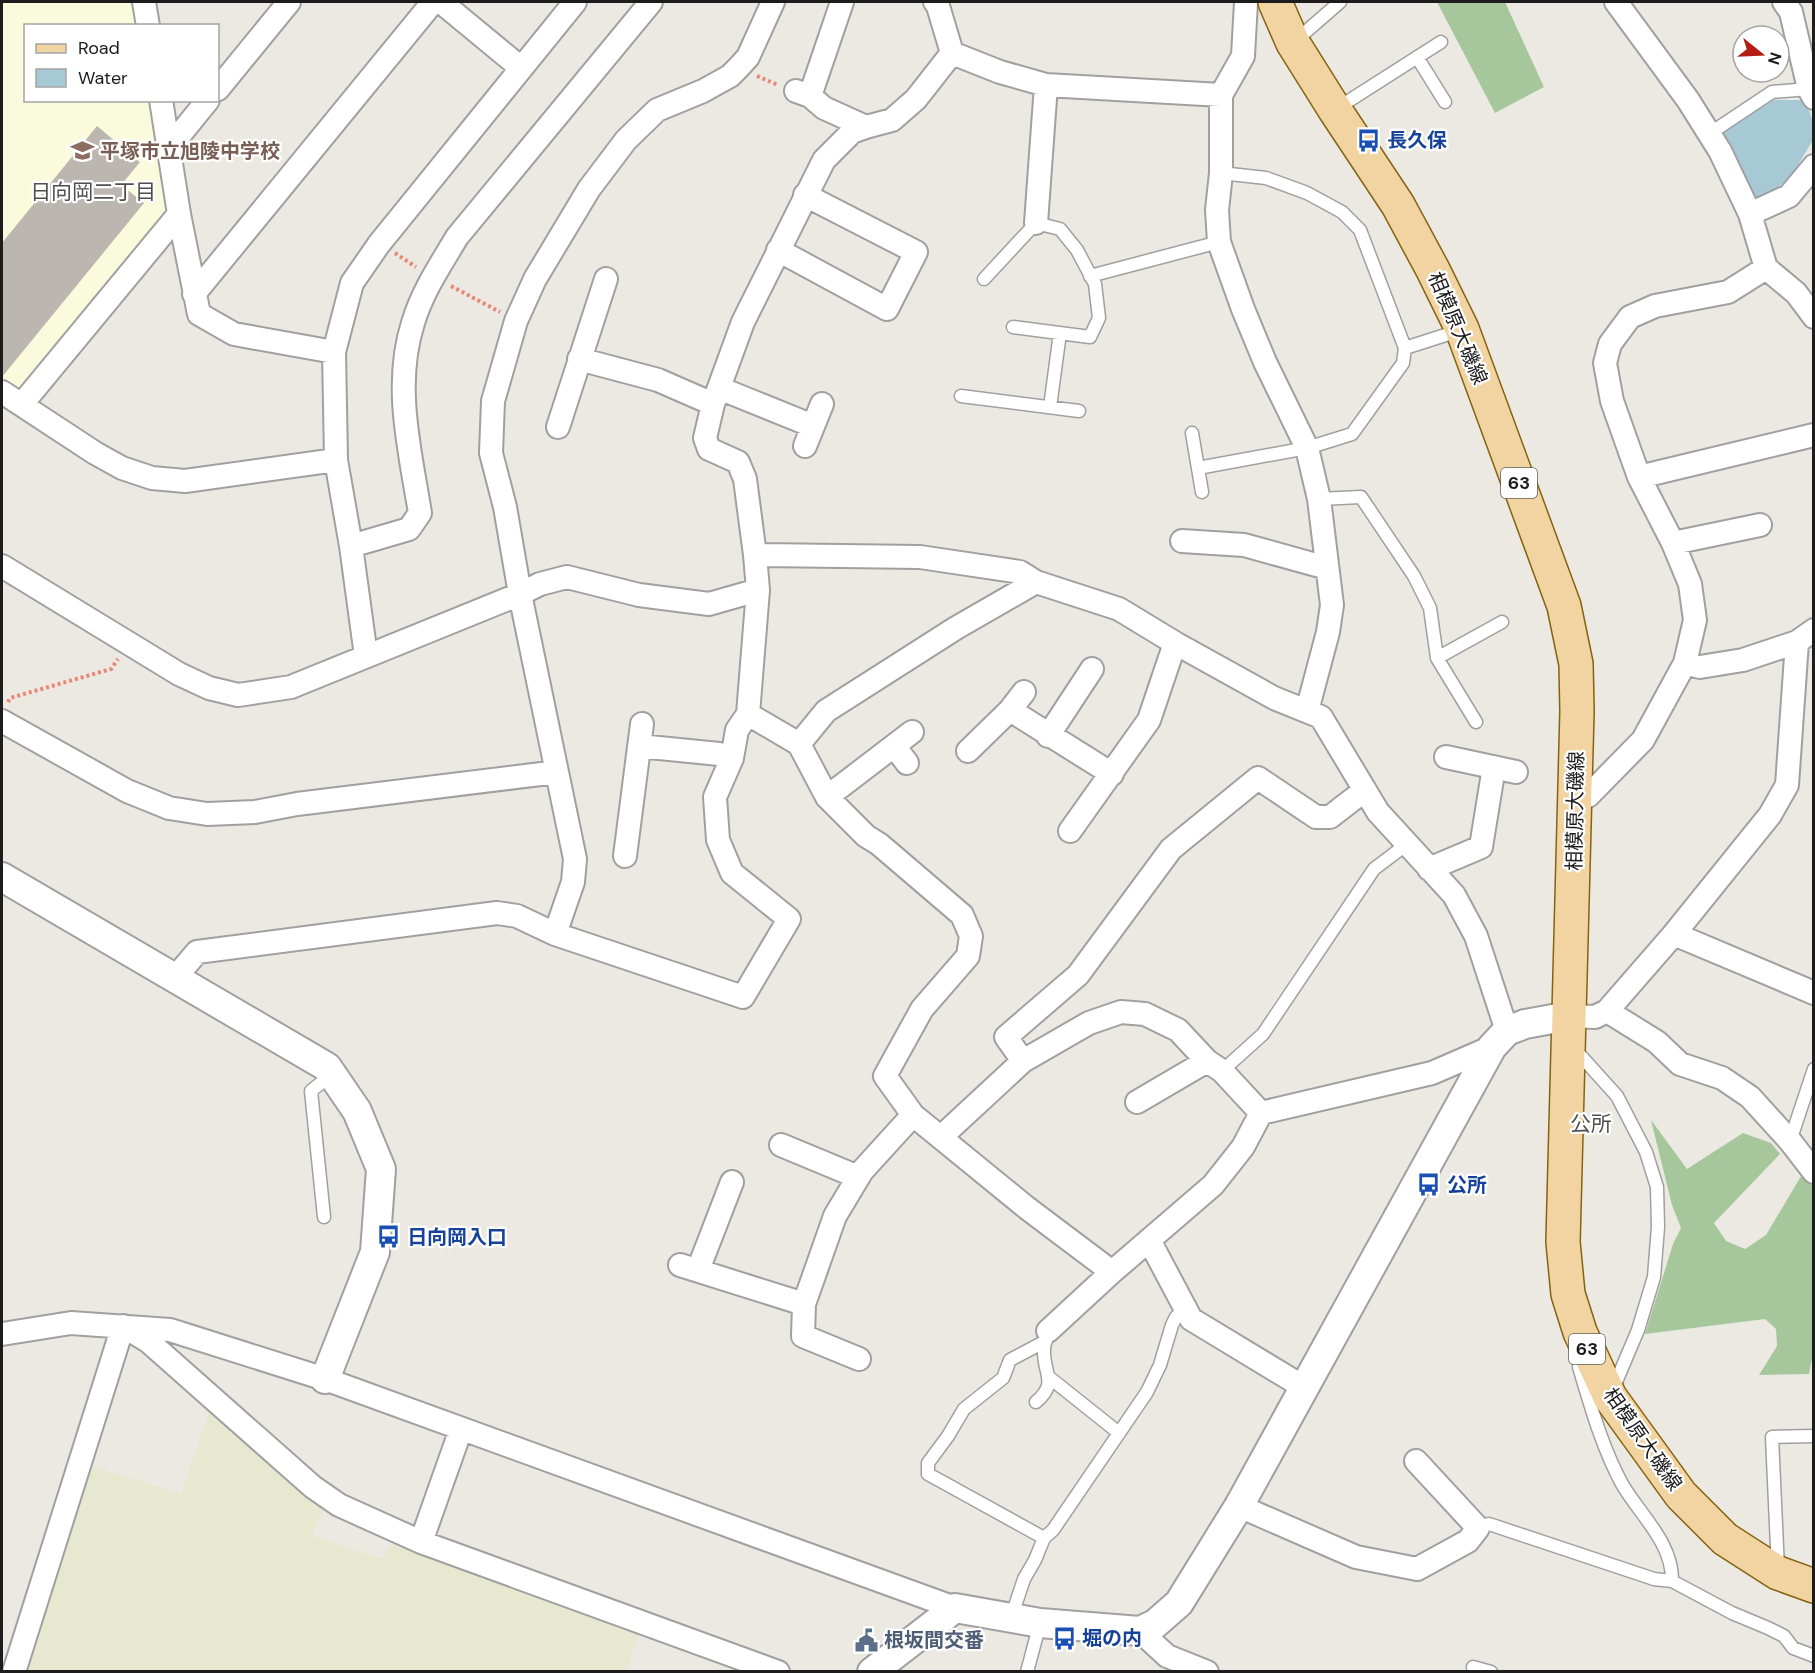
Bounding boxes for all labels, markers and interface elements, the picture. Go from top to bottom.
legend [24,24,219,102]
north arrow [1731,24,1791,84]
text: Road [78,36,120,60]
text: N [1763,50,1787,67]
text: Water [78,66,128,90]
bus stop icon: 長久保 [1356,127,1382,153]
place label: 長久保 [1387,127,1447,153]
school or university icon: 平塚市立旭陵中学校 [69,138,95,164]
place label: 平塚市立旭陵中学校 [100,138,280,164]
district label: 日向岡二丁目 [30,178,156,206]
street label: 相模原大磯線 [1423,268,1493,388]
road number: 63 [1501,468,1537,498]
street label: 相模原大磯線 [1561,751,1589,871]
district label: 公所 [1570,1110,1612,1138]
bus stop icon: 公所 [1416,1172,1442,1198]
place label: 公所 [1447,1172,1487,1198]
bus stop icon: 日向岡入口 [376,1224,402,1250]
place label: 日向岡入口 [407,1224,507,1250]
road number: 63 [1569,1334,1605,1364]
street label: 相模原大磯線 [1598,1382,1688,1496]
bus stop icon: 堀の内 [1051,1625,1077,1651]
place label: 堀の内 [1082,1625,1142,1651]
public building icon: 根坂間交番 [853,1627,879,1653]
place label: 根坂間交番 [884,1627,984,1653]

